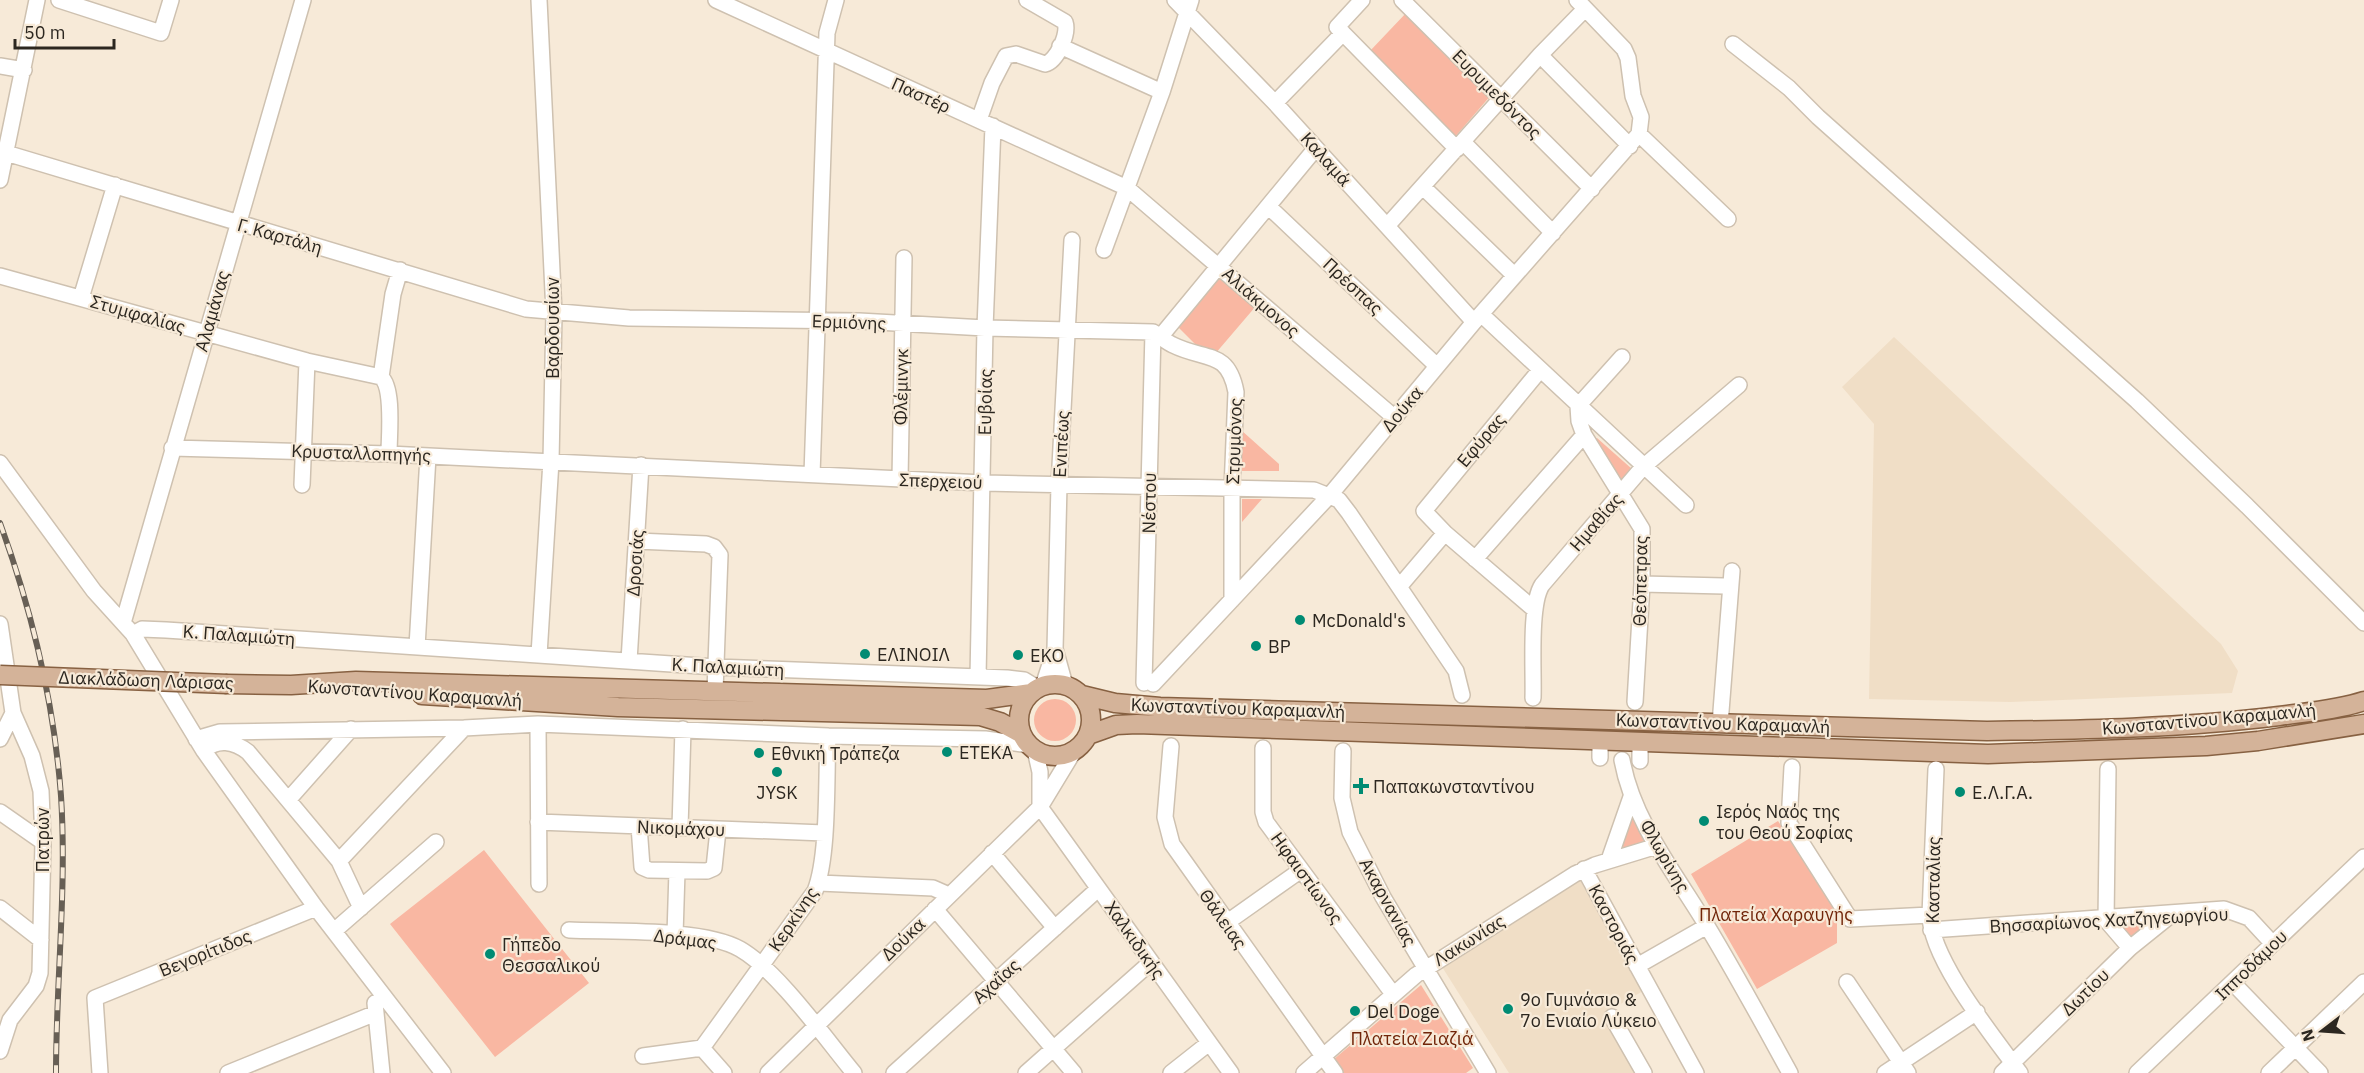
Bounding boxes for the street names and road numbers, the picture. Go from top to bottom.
street label: Ευρυμεδόντος [1447,44,1547,144]
street label: Παστέρ [888,72,954,118]
street label: Καλαμά [1296,127,1356,191]
street label: Γ. Καρτάλη [235,213,325,259]
street label: Πρέσπας [1318,252,1388,320]
street label: Αλιάκμονος [1217,262,1305,342]
street label: Αλαμάνας [189,267,235,354]
street label: Βαρδουσίων [541,277,564,379]
street label: Στυμφαλίας [88,289,188,339]
street label: Ερμιόνης [811,309,887,335]
street label: Φλέμινγκ [889,348,913,426]
street label: Ευβοίας [973,368,997,436]
street label: Δούκα [1376,381,1428,437]
street label: Στρυμόνος [1221,397,1247,485]
street label: Εφύρας [1452,408,1510,472]
street label: Ενιπέως [1048,409,1074,478]
street label: Κρυσταλλοπηγής [291,439,432,467]
street label: Σπερχειού [899,468,983,494]
street label: Νέστου [1137,472,1161,534]
street label: Ημαθίας [1564,488,1628,556]
street label: Δροσιάς [621,528,649,597]
street label: Θεόπετρας [1628,535,1652,627]
street label: Κ. Παλαμιώτη [182,620,296,650]
street label: Κ. Παλαμιώτη [671,653,785,681]
street label: Διακλάδωση Λάρισας [58,665,234,695]
street label: Κωνσταντίνου Καραμανλή [307,674,523,712]
street label: Κωνσταντίνου Καραμανλή [1130,693,1346,723]
street label: Κωνσταντίνου Καραμανλή [2101,698,2317,740]
street label: Κωνσταντίνου Καραμανλή [1615,708,1831,738]
street label: Πατρών [31,808,54,872]
street label: Νικομάχου [637,815,725,841]
street label: Φλωρίνης [1635,815,1695,897]
street label: Ηφαιστίωνος [1266,828,1348,929]
street label: Κασταλίας [1921,836,1945,924]
street label: Ακαρνανίας [1354,854,1422,951]
street label: Καστοριάς [1583,880,1645,968]
street label: Κερκίνης [763,882,823,956]
street label: Θάλειας [1194,885,1252,954]
street label: Χαλκιδικής [1100,896,1170,984]
street label: Βησσαρίωνος Χατζηγεωργίου [1989,902,2229,938]
street label: Λακωνίας [1429,909,1509,971]
street label: Δούκα [876,912,930,966]
street label: Βεγορίτιδος [155,924,255,982]
street label: Δράμας [652,924,718,954]
street label: Ιπποδάμου [2210,925,2292,1005]
street label: Αχαΐας [967,953,1025,1008]
street label: Δωτίου [2056,963,2114,1021]

